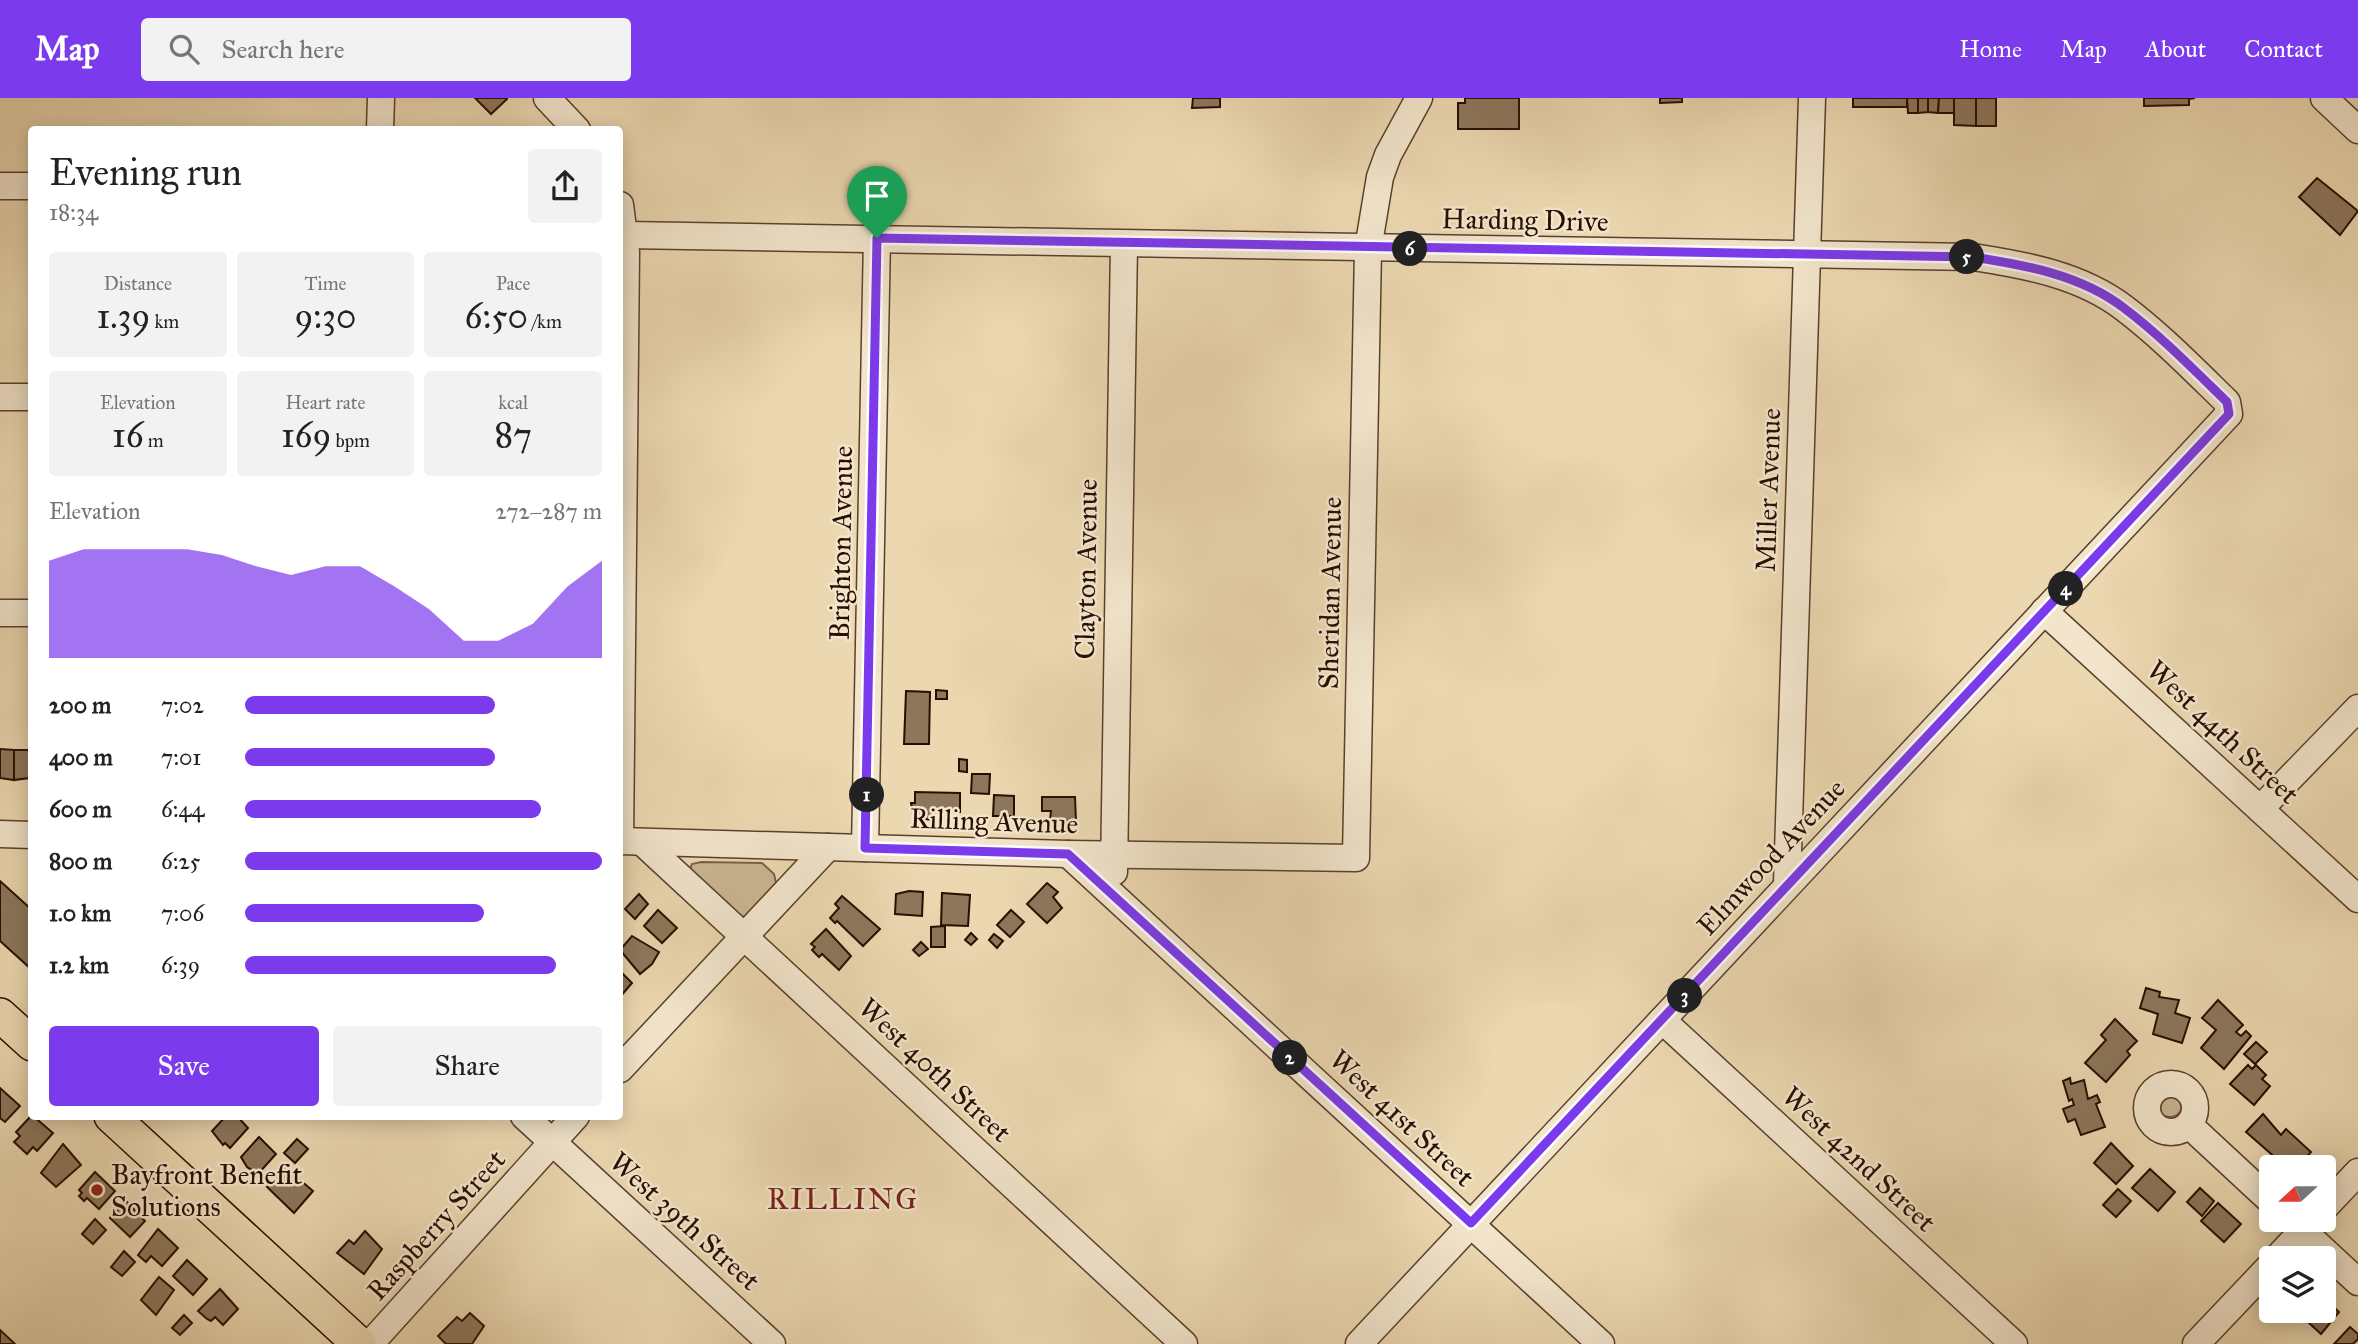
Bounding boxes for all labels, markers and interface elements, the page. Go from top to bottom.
search box [141,18,631,81]
text: Map [35,29,99,69]
icon: search [165,30,203,68]
text: Search here [221,33,345,65]
text: Home [1959,34,2022,64]
text: Map [2060,34,2107,64]
text: About [2145,34,2206,64]
text: Contact [2244,34,2323,64]
text: Evening run [49,149,242,195]
button: share [528,149,602,223]
pin [847,166,907,238]
icon: arrive [858,177,896,215]
text: 18:34 [49,198,98,226]
street label: Harding Drive [1441,201,1609,239]
pin: 6 [1392,232,1428,266]
text: 6 [1405,237,1414,260]
pin: 5 [1950,240,1984,274]
text: 5 [1962,245,1971,268]
text: Distance [104,272,172,295]
text: Time [304,272,347,295]
text: Pace [496,272,530,295]
text: 1.39 [96,295,150,338]
text: 9:30 [294,295,356,338]
text: 6:50 [464,295,528,338]
text: km [150,310,179,333]
text: /km [528,310,562,333]
text: Elevation [100,391,176,414]
text: Heart rate [286,391,365,414]
text: kcal [498,391,528,414]
street label: Miller Avenue [1748,408,1788,572]
text: 16 [112,414,144,457]
text: 169 [281,414,331,457]
text: 87 [495,414,532,457]
text: m [144,429,164,452]
text: bpm [331,429,370,452]
street label: Brighton Avenue [822,445,860,641]
street label: Clayton Avenue [1067,478,1105,660]
street label: Sheridan Avenue [1311,496,1349,690]
text: Elevation [49,497,140,525]
text: 272–287 m [495,497,602,525]
pin: 4 [2048,572,2084,606]
text: 4 [2060,577,2071,600]
street label: West 44th Street [2140,653,2306,812]
text: 200 m [49,691,111,719]
text: 7:02 [161,691,204,719]
text: 400 m [49,743,113,771]
text: 7:01 [161,743,201,771]
street label: Elmwood Avenue [1689,771,1853,943]
pin: 1 [850,778,884,812]
text: 1 [863,783,870,806]
text: 600 m [49,795,112,823]
text: 6:44 [161,795,204,823]
street label: Rilling Avenue [909,801,1079,841]
text: 800 m [49,847,112,875]
text: 6:25 [161,847,200,875]
text: 1.0 km [49,899,111,927]
text: 7:06 [161,899,204,927]
text: 1.2 km [49,951,109,979]
text: 6:39 [161,951,200,979]
pin: 3 [1668,978,1702,1014]
text: 3 [1681,984,1688,1007]
street label: West 40th Street [851,990,1019,1150]
button: Save [49,1026,319,1106]
button: Share [333,1026,602,1106]
pin: 2 [1272,1040,1308,1076]
street label: West 41st Street [1322,1042,1482,1194]
text: 2 [1285,1046,1294,1069]
street label: West 42nd Street [1775,1079,1943,1239]
street label: Raspberry Street [359,1142,513,1308]
street label: West 39th Street [602,1144,768,1298]
north arrow [2259,1155,2336,1232]
map controls [2259,1155,2336,1323]
place label: Bayfront Benefit Solutions [111,1157,302,1224]
district label: RILLING [767,1181,919,1217]
marker: Bayfront Benefit Solutions [89,1182,105,1198]
button: layers [2259,1246,2336,1323]

